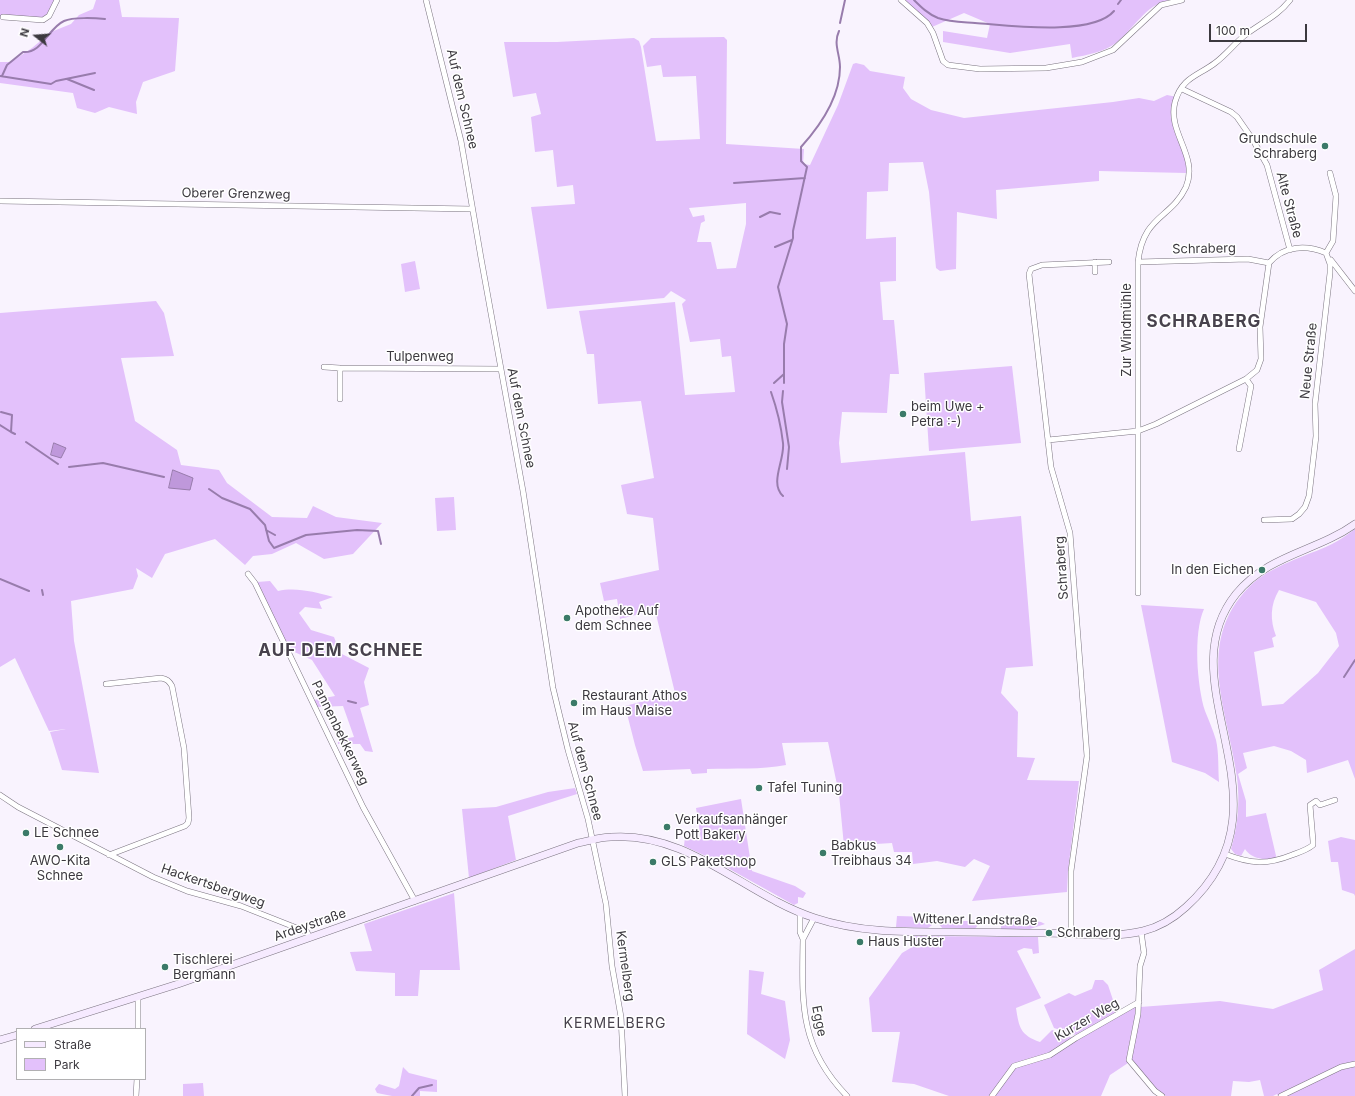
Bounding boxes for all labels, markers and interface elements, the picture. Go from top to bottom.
north arrow [16,16,56,56]
scale bar [1211,16,1309,42]
text: 100 m [1216,23,1250,38]
text: N [17,26,32,39]
street label: Auf dem Schnee [443,48,481,150]
place label: Grundschule Schraberg [1239,131,1317,162]
marker: Grundschule Schraberg [1320,141,1330,151]
street label: Alte Straße [1273,170,1305,240]
street label: Oberer Grenzweg [181,185,291,203]
street label: Schraberg [1172,241,1236,257]
street label: Zur Windmühle [1119,283,1135,377]
district label: SCHRABERG [1147,312,1261,332]
street label: Neue Straße [1297,322,1321,400]
street label: Tulpenweg [386,349,454,365]
street label: Auf dem Schnee [504,366,538,470]
place label: beim Uwe + Petra :-) [911,399,985,430]
marker: beim Uwe + Petra :-) [898,409,908,419]
street label: Schraberg [1052,536,1072,600]
place label: In den Eichen [1171,562,1254,578]
marker: In den Eichen [1257,565,1267,575]
place label: Apotheke Auf dem Schnee [575,603,659,634]
marker: Apotheke Auf dem Schnee [562,613,572,623]
district label: AUF DEM SCHNEE [258,641,424,661]
street label: Pannenbekkerweg [308,678,372,788]
place label: Restaurant Athos im Haus Maise [582,688,687,719]
marker: Restaurant Athos im Haus Maise [569,698,579,708]
street label: Auf dem Schnee [564,720,606,822]
place label: Tafel Tuning [767,780,842,796]
marker: Tafel Tuning [754,783,764,793]
place label: Verkaufsanhänger Pott Bakery [675,812,788,843]
marker: Verkaufsanhänger Pott Bakery [662,822,672,832]
place label: LE Schnee [34,825,99,841]
marker: LE Schnee [21,828,31,838]
place label: Babkus Treibhaus 34 [831,838,912,869]
marker: AWO-Kita Schnee [55,842,65,852]
marker: Babkus Treibhaus 34 [818,848,828,858]
place label: AWO-Kita Schnee [30,853,90,884]
place label: GLS PaketShop [661,854,756,870]
marker: GLS PaketShop [648,857,658,867]
street label: Hackertsbergweg [159,861,267,911]
street label: Ardeystraße [272,905,348,945]
street label: Wittener Landstraße [913,911,1037,929]
place label: Schraberg [1057,925,1121,941]
marker: Schraberg [1044,928,1054,938]
street label: Kermelberg [612,930,638,1002]
place label: Haus Huster [868,934,944,950]
marker: Haus Huster [855,937,865,947]
place label: Tischlerei Bergmann [173,952,236,983]
marker: Tischlerei Bergmann [160,962,170,972]
street label: Kurzer Weg [1052,995,1122,1045]
street label: Egge [808,1004,830,1038]
district label: KERMELBERG [564,1016,666,1032]
legend [16,1028,146,1080]
text: Straße [54,1037,91,1052]
text: Park [54,1057,80,1072]

